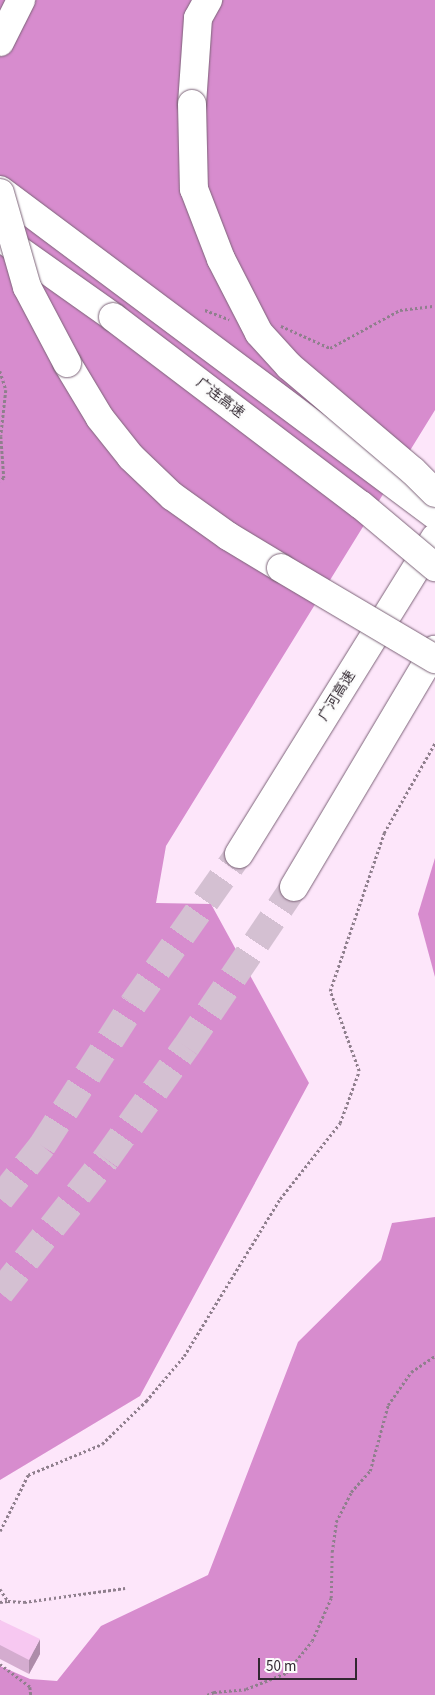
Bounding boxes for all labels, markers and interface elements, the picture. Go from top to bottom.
street label: 广连高速 [193,374,247,422]
street label: 广河高速 [315,668,359,724]
scale bar [260,1648,359,1680]
text: 50 m [266,1656,296,1677]

